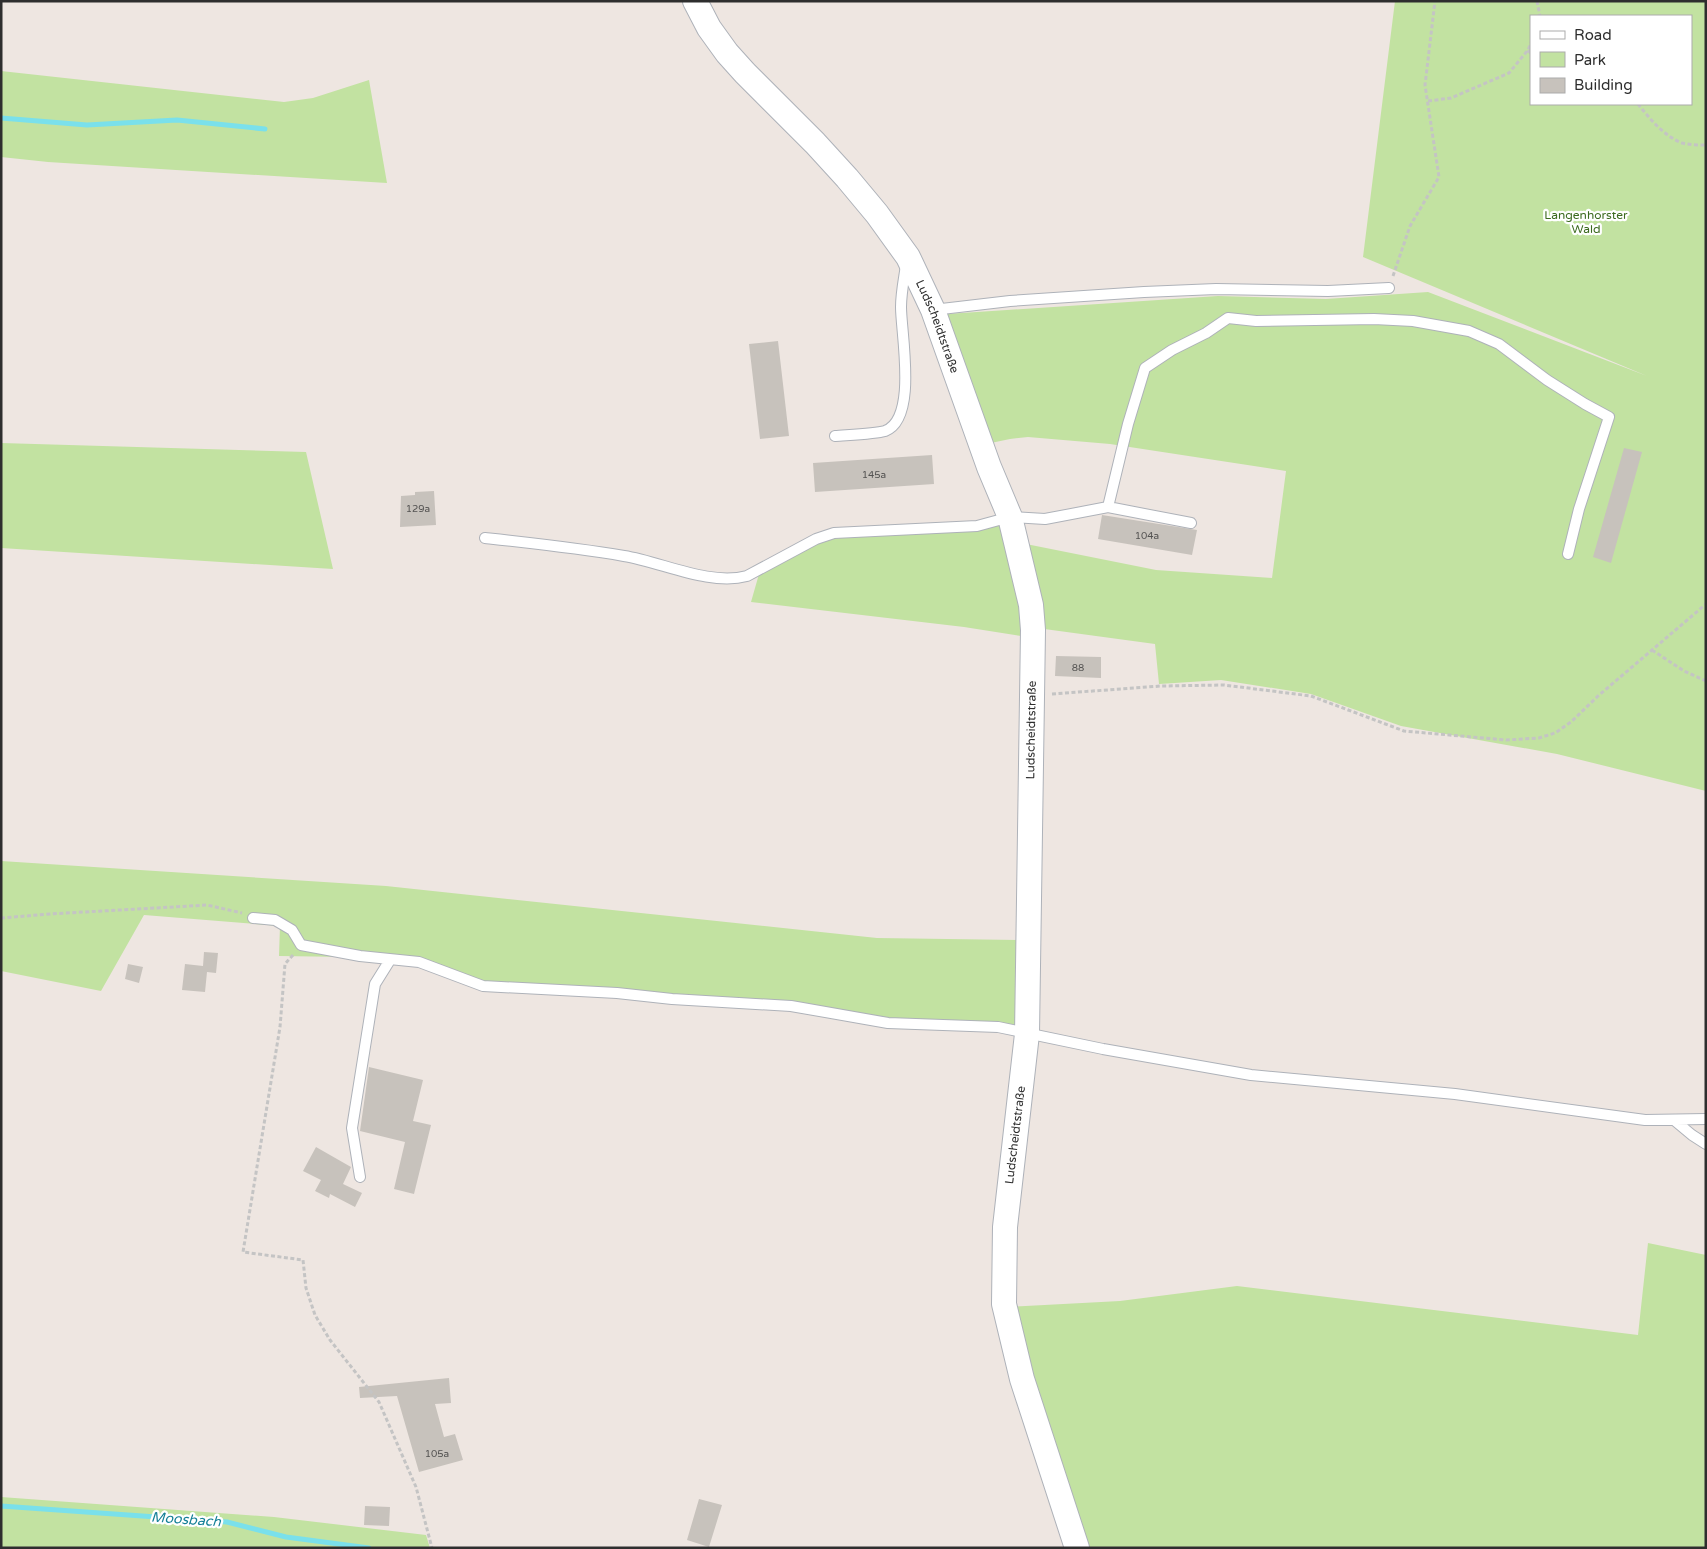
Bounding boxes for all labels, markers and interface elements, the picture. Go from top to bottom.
legend [1530,15,1692,105]
text: Road [1574,26,1612,44]
text: Park [1574,51,1606,69]
text: Building [1574,76,1633,94]
park label: Langenhorster Wald [1544,208,1628,236]
street label: Ludscheidtstraße [913,278,962,375]
house number: 145a [862,469,886,481]
house number: 129a [406,503,430,515]
house number: 104a [1135,530,1159,542]
house number: 88 [1072,662,1084,674]
street label: Ludscheidtstraße [1023,680,1039,780]
street label: Ludscheidtstraße [1002,1085,1028,1185]
house number: 105a [425,1448,449,1460]
water label: Moosbach [151,1509,222,1530]

